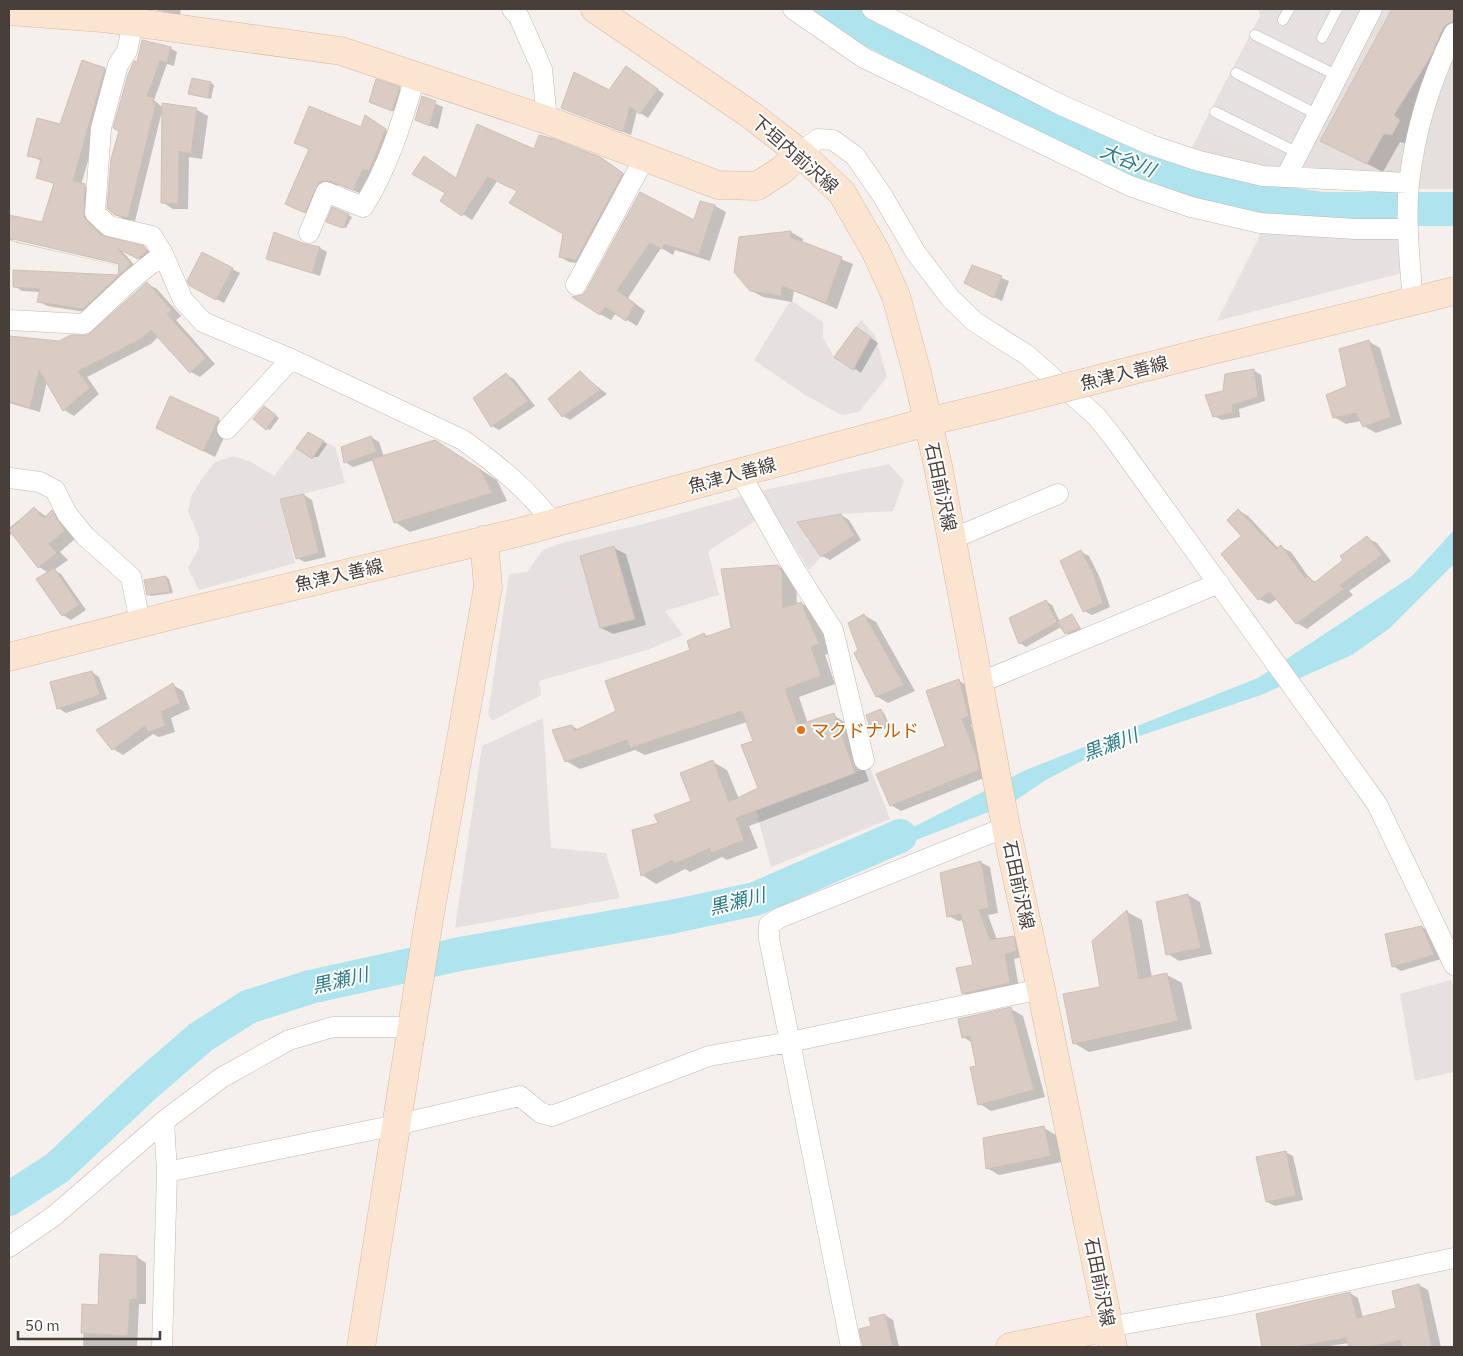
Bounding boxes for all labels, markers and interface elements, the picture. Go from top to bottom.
street label: 下垣内前沢線 [747,110,843,198]
water label: 大谷川 [1097,138,1161,183]
street label: 魚津入善線 [1078,351,1170,395]
street label: 石田前沢線 [920,441,962,533]
street label: 魚津入善線 [686,452,778,498]
street label: 魚津入善線 [293,554,385,596]
place label: マクドナルド [811,719,919,742]
water label: 黒瀬川 [1079,722,1143,765]
marker: マクドナルド [795,724,807,736]
street label: 石田前沢線 [998,839,1040,931]
water label: 黒瀬川 [706,882,769,920]
water label: 黒瀬川 [310,961,372,998]
street label: 石田前沢線 [1080,1236,1120,1328]
scale bar [18,1308,160,1340]
text: 50 m [25,1316,60,1335]

